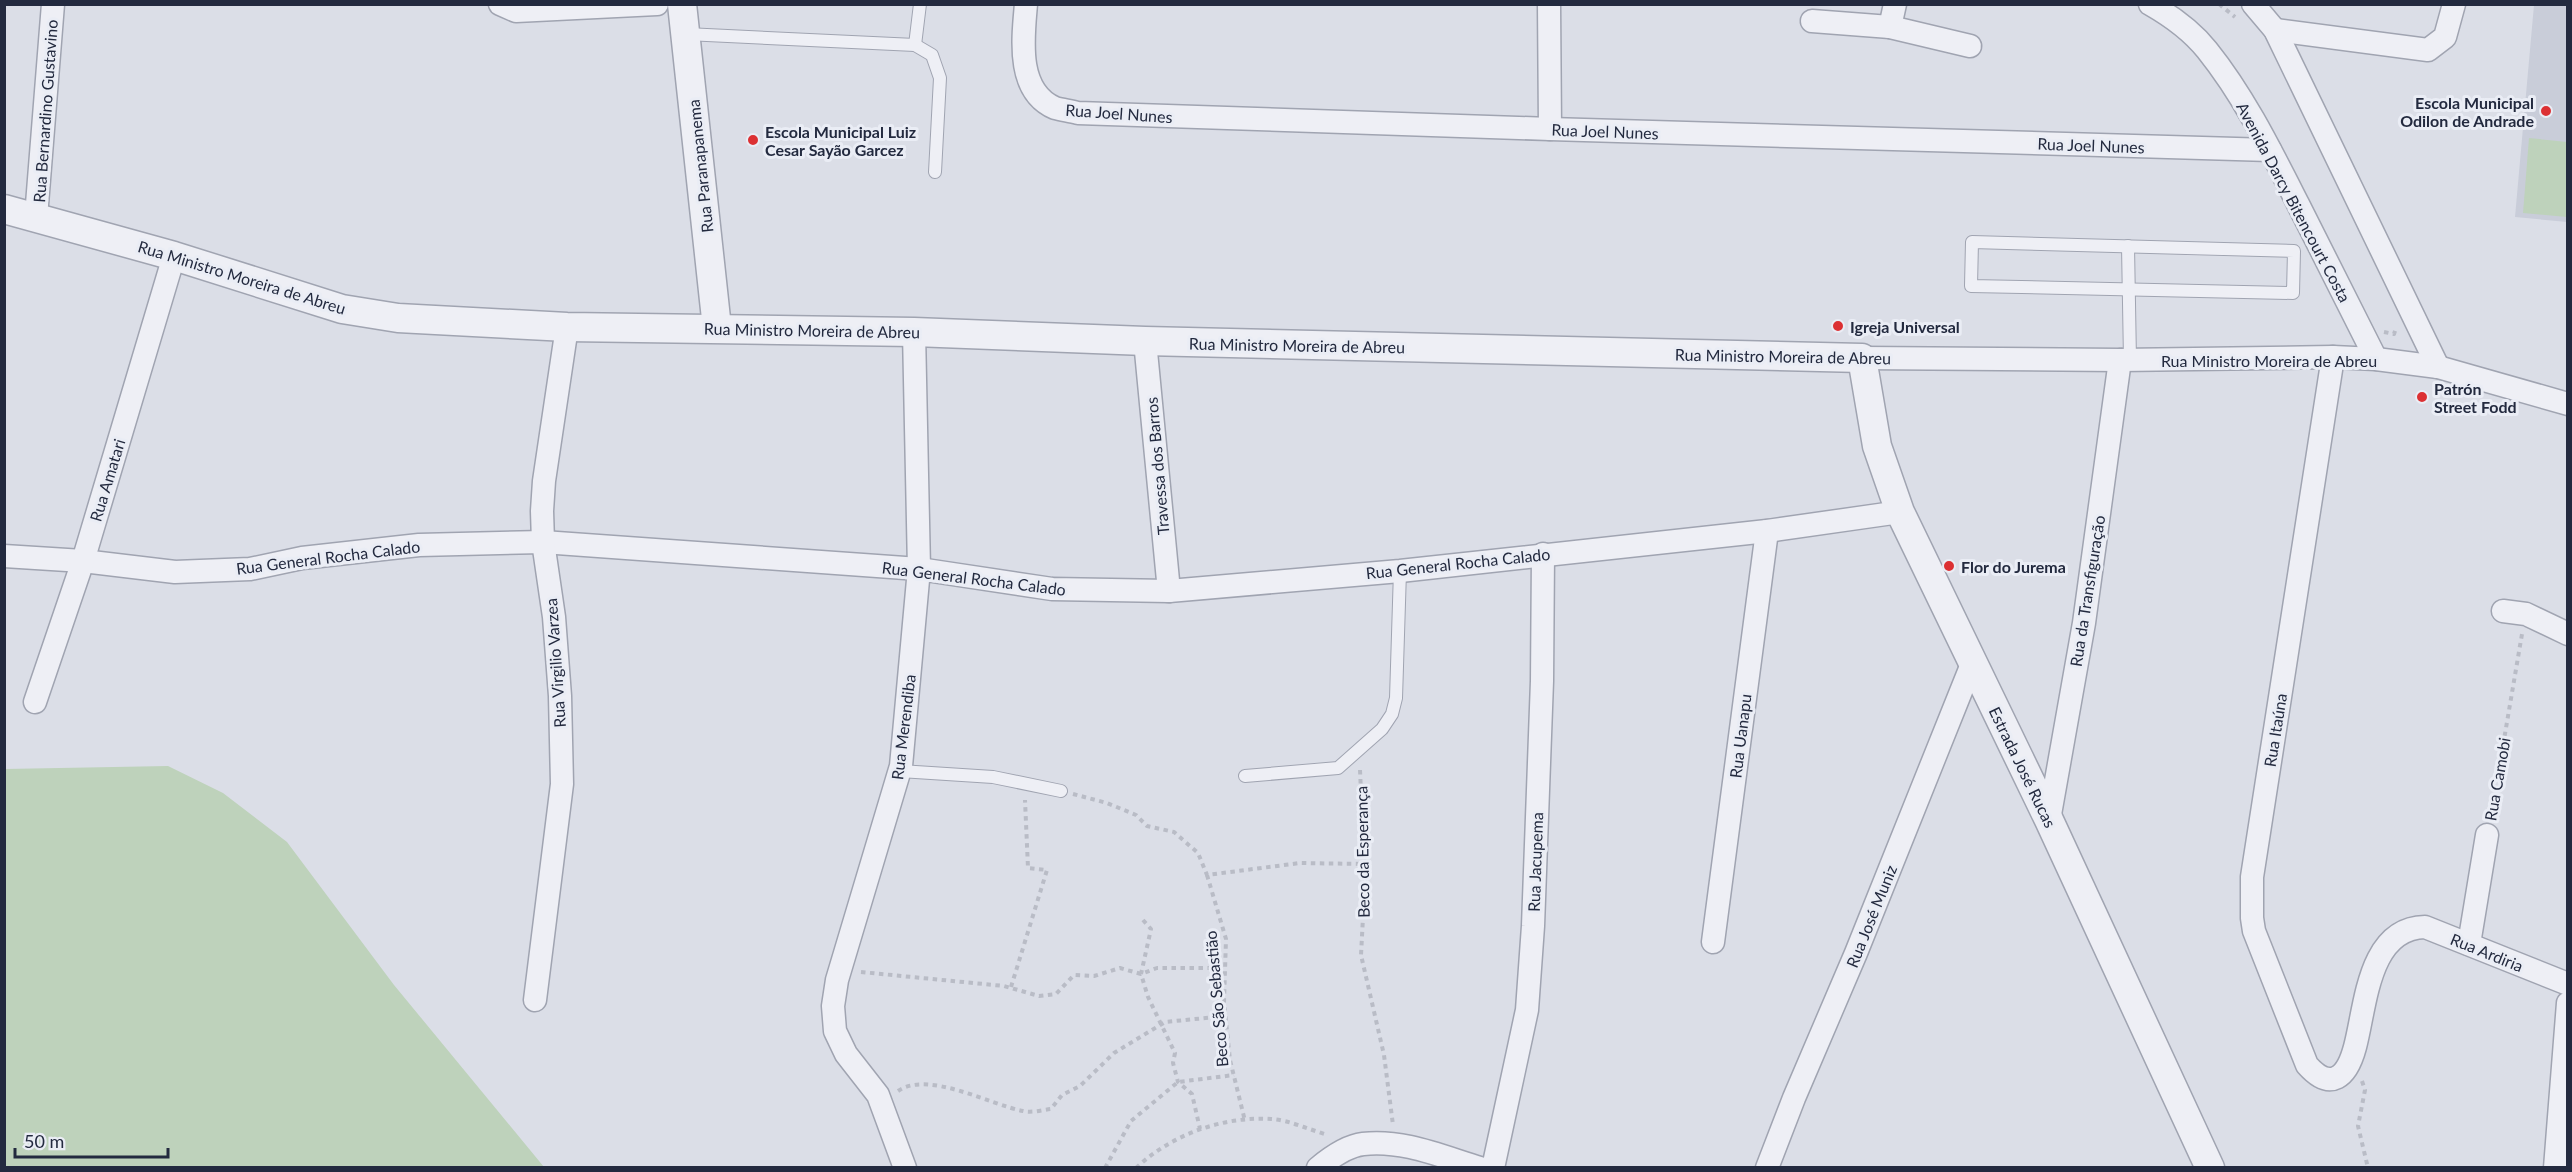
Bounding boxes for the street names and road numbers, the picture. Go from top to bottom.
street label: Rua Bernardino Gustavino [29,19,61,203]
street label: Rua Paranapanema [684,98,716,234]
street label: Avenida Darcy Bitencourt Costa [2233,99,2355,305]
street label: Rua Joel Nunes [1065,100,1173,126]
street label: Rua Joel Nunes [1551,120,1659,142]
street label: Rua Joel Nunes [2037,134,2145,156]
street label: Rua Ministro Moreira de Abreu [136,236,348,318]
street label: Rua Ministro Moreira de Abreu [704,319,920,341]
street label: Rua Ministro Moreira de Abreu [1189,334,1405,356]
street label: Rua Ministro Moreira de Abreu [1675,345,1891,367]
street label: Rua Ministro Moreira de Abreu [2161,351,2377,370]
street label: Travessa dos Barros [1142,396,1172,536]
street label: Rua Amatari [85,436,129,524]
street label: Rua da Transfiguração [2066,514,2108,668]
street label: Rua General Rocha Calado [235,536,421,578]
street label: Rua General Rocha Calado [1365,544,1551,582]
street label: Rua General Rocha Calado [881,557,1067,599]
street label: Rua Virgilio Varzea [541,598,569,728]
street label: Rua Merendiba [887,673,919,781]
street label: Rua Itaúna [2260,692,2290,768]
street label: Rua Uanapu [1725,693,1755,779]
street label: Estrada José Rucas [1986,703,2061,831]
street label: Rua Camobi [2480,736,2514,822]
street label: Beco da Esperança [1351,786,1373,918]
street label: Rua Jacupema [1524,812,1546,912]
street label: Rua José Muniz [1842,862,1900,970]
street label: Rua Ardiria [2448,929,2526,975]
street label: Beco São Sebastião [1201,930,1231,1068]

